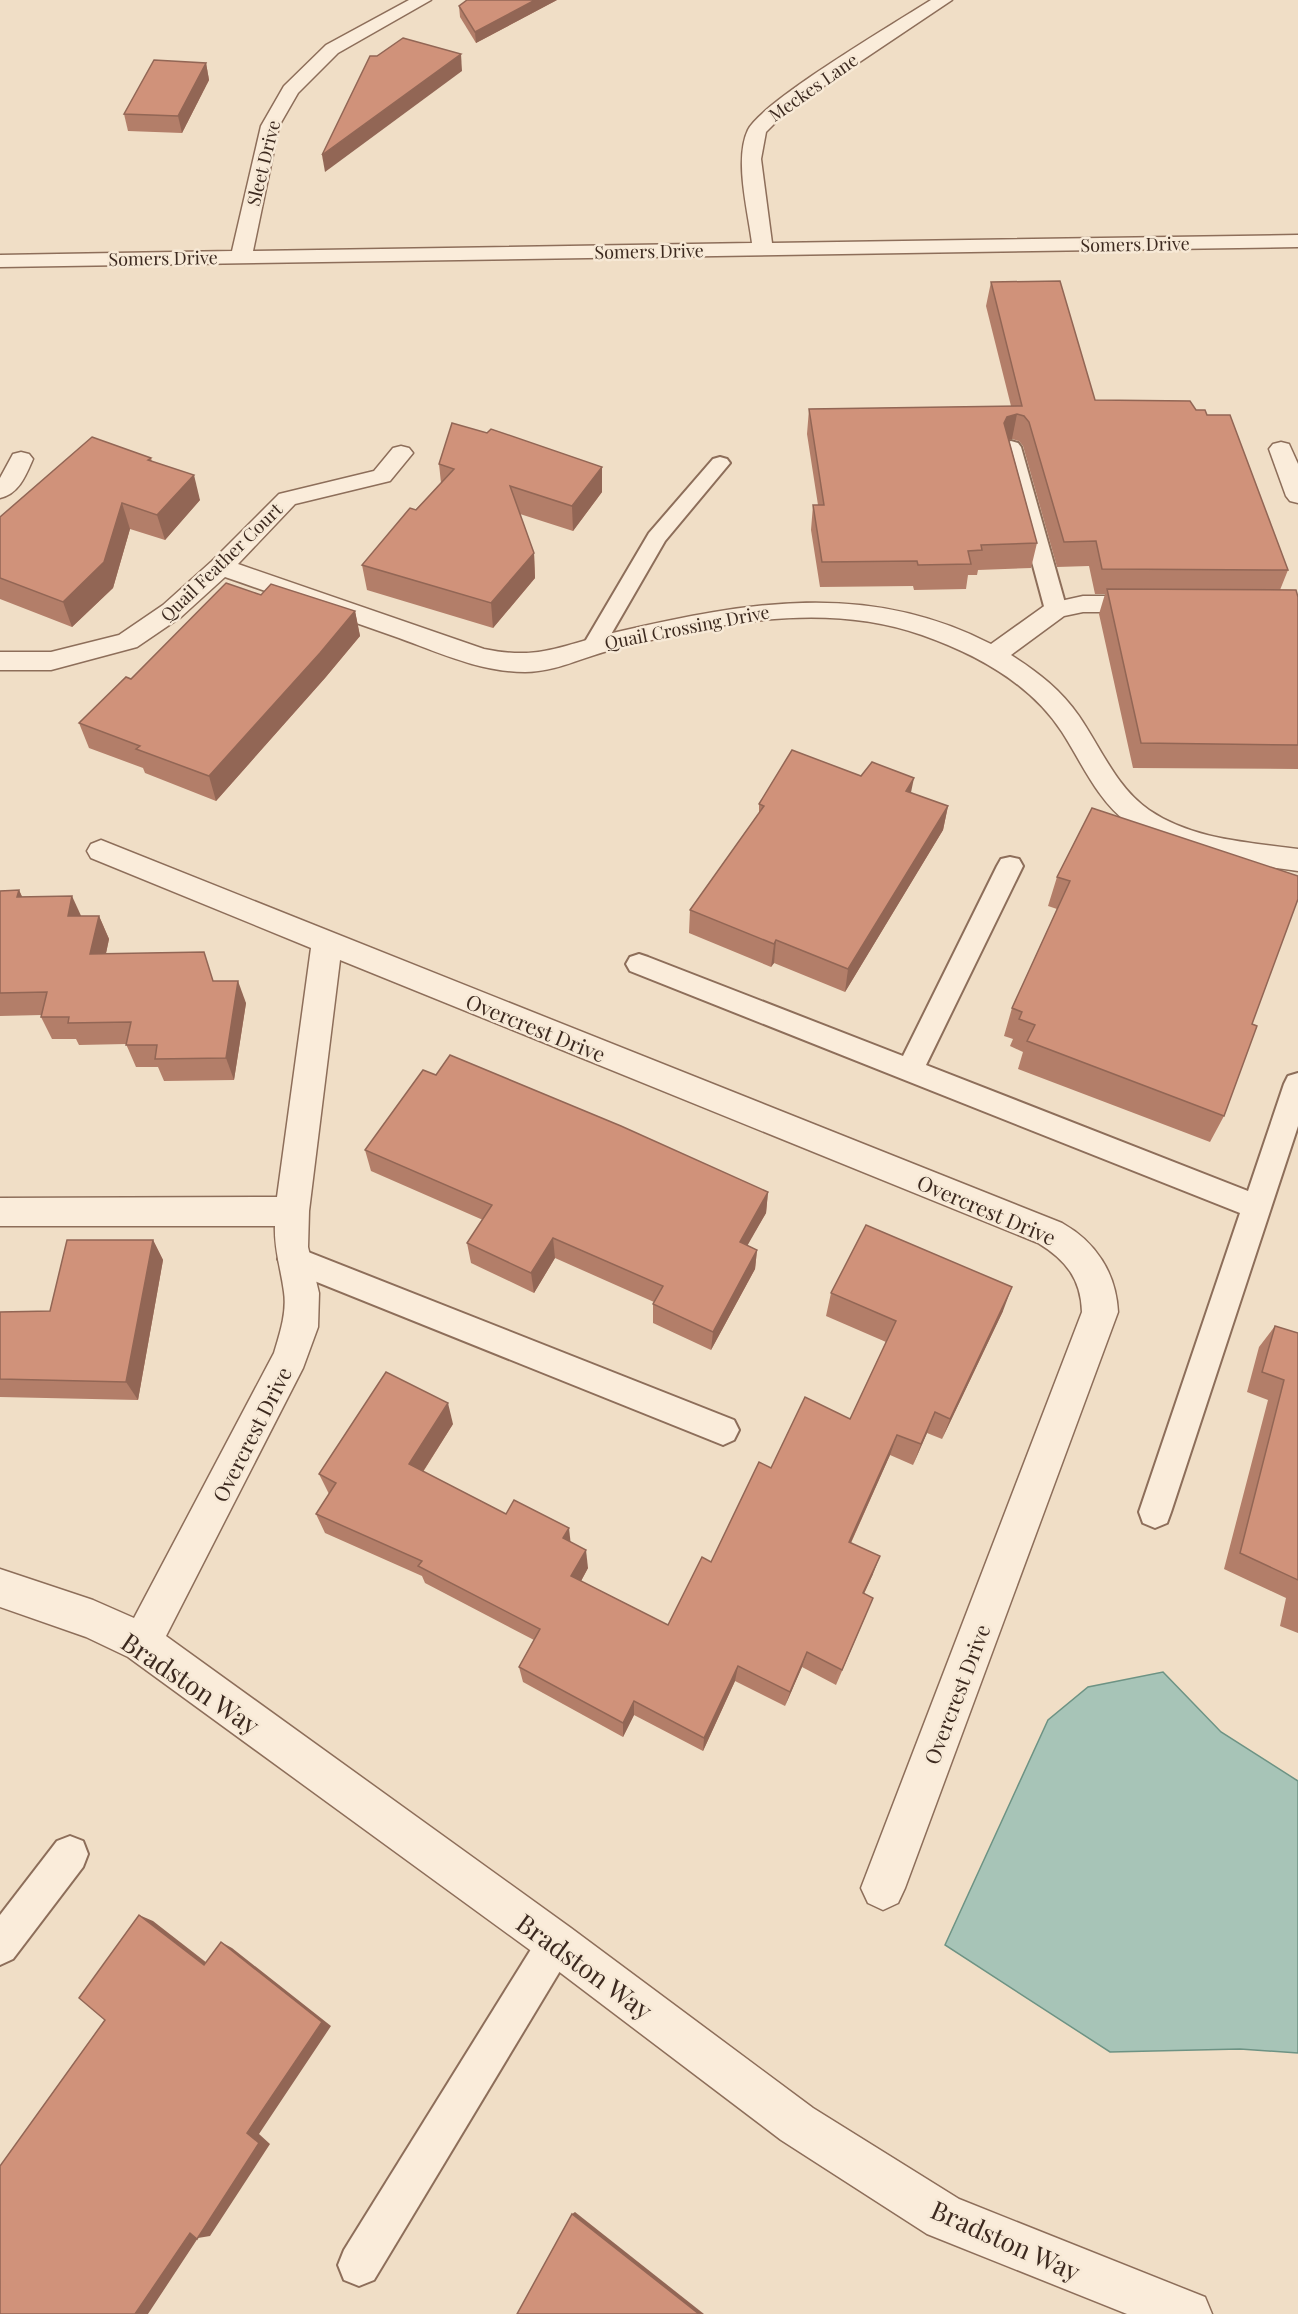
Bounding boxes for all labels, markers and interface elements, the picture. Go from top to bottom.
street label: Meckes Lane [764,47,862,127]
street label: Sleet Drive [241,118,285,208]
street label: Somers Drive [1080,231,1190,257]
street label: Somers Drive [594,238,704,264]
street label: Somers Drive [108,245,218,271]
street label: Quail Feather Court [155,497,288,626]
street label: Quail Crossing Drive [602,599,772,655]
street label: Overcrest Drive [462,986,610,1068]
street label: Overcrest Drive [913,1167,1061,1251]
street label: Overcrest Drive [205,1362,297,1506]
street label: Overcrest Drive [916,1620,996,1768]
street label: Bradston Way [115,1624,267,1742]
street label: Bradston Way [510,1905,660,2027]
street label: Bradston Way [926,2191,1086,2289]

